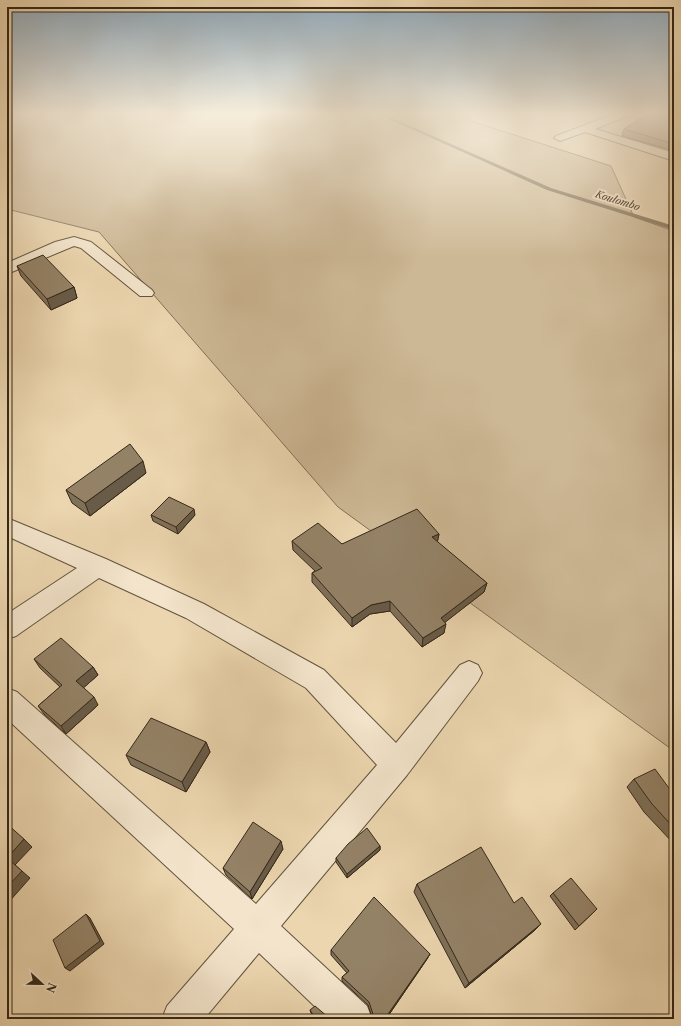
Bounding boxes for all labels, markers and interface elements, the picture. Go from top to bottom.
water label: Koulombo [593,187,642,214]
north arrow [22,964,62,1004]
text: N [43,981,60,995]

